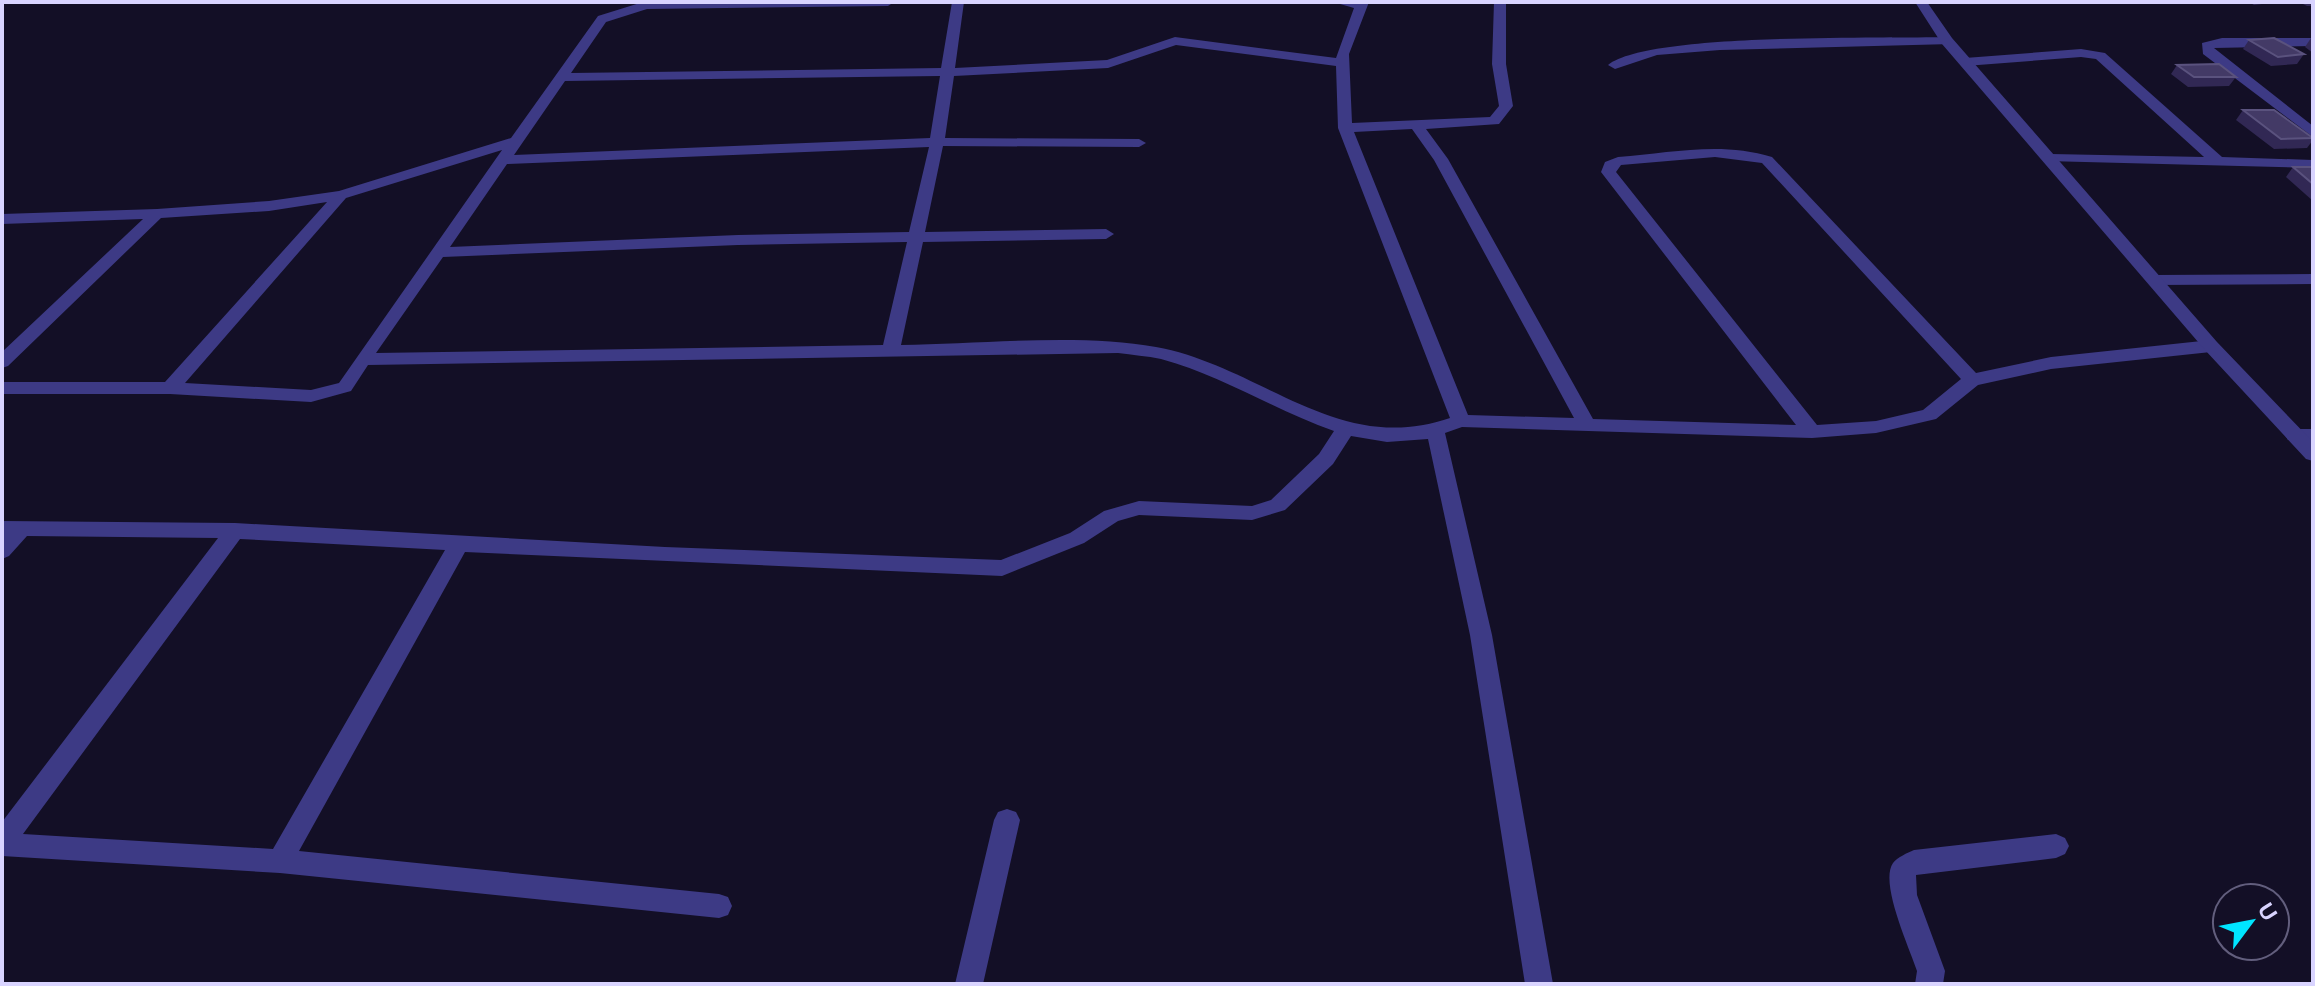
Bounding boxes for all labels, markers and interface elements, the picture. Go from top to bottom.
north arrow [2211,882,2291,962]
text: U [2253,898,2282,925]

